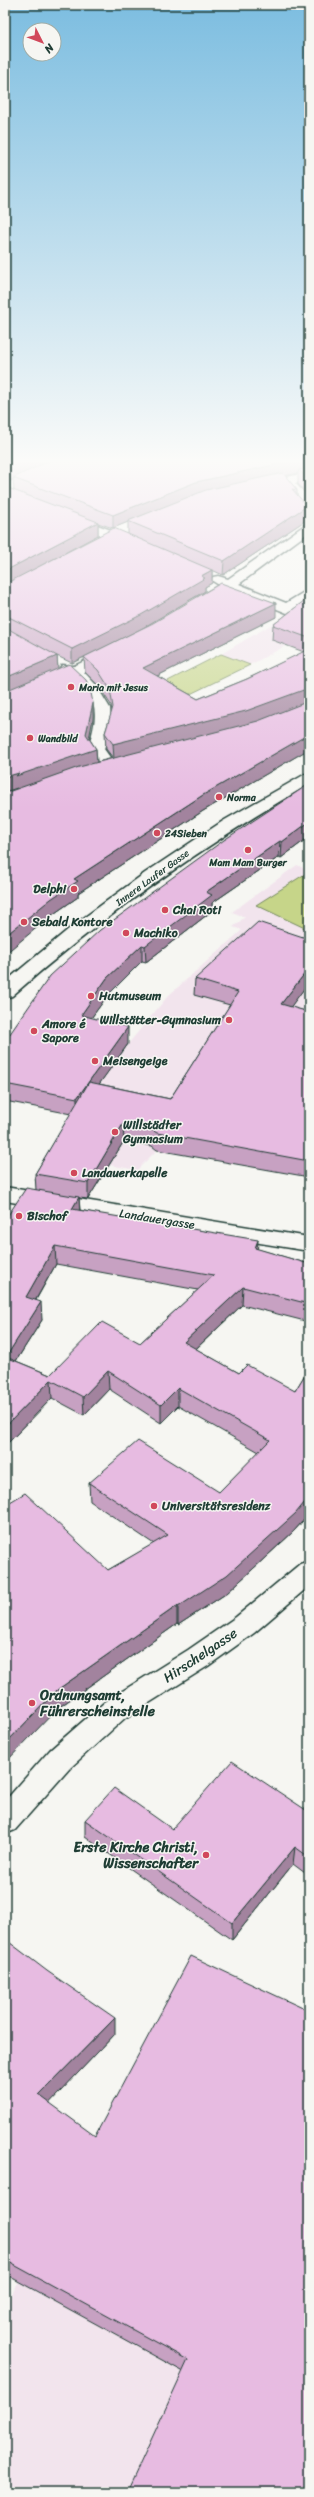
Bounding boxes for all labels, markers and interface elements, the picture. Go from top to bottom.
north arrow [22,22,62,62]
text: N [39,38,59,58]
place label: Maria mit Jesus [78,679,149,697]
marker: Maria mit Jesus [66,682,76,692]
place label: Wandbild [38,730,79,748]
marker: Wandbild [25,733,35,743]
place label: Norma [226,789,257,807]
marker: Norma [214,792,224,802]
place label: 24Sieben [164,825,208,843]
marker: 24Sieben [152,828,162,838]
street label: Innere Laufer Gasse [111,845,194,912]
marker: Mam Mam Burger [243,845,253,855]
place label: Mam Mam Burger [208,854,288,872]
place label: Delphi [33,878,67,900]
marker: Delphi [69,884,79,894]
place label: Chai Roti [172,899,222,921]
marker: Chai Roti [160,905,170,915]
place label: Sebald Kontore [31,911,113,933]
marker: Sebald Kontore [19,917,29,927]
place label: Machiko [133,922,178,944]
marker: Machiko [121,928,131,938]
place label: Hutmuseum [98,985,162,1007]
marker: Hutmuseum [86,991,96,1001]
place label: Willstätter-Gymnasium [100,1009,222,1031]
place label: Amore é Sapore [41,1013,86,1049]
marker: Willstätter-Gymnasium [224,1015,234,1025]
marker: Amore é Sapore [29,1026,39,1036]
place label: Meisengeige [102,1050,168,1072]
marker: Meisengeige [90,1056,100,1066]
place label: Willstädter Gymnasium [122,1114,183,1150]
marker: Willstädter Gymnasium [110,1127,120,1137]
place label: Landauerkapelle [82,1162,168,1184]
marker: Landauerkapelle [69,1168,79,1178]
street label: Landauergasse [118,1202,197,1236]
place label: Bischof [27,1205,69,1227]
marker: Bischof [14,1211,24,1221]
place label: Universitätsresidenz [162,1495,271,1517]
marker: Universitätsresidenz [149,1501,159,1511]
street label: Hirschelgasse [158,1621,243,1690]
place label: Ordnungsamt, Führerscheinstelle [39,1683,156,1724]
marker: Ordnungsamt, Führerscheinstelle [27,1698,37,1708]
place label: Erste Kirche Christi, Wissenschafter [74,1835,199,1876]
marker: Erste Kirche Christi, Wissenschafter [201,1850,211,1860]

